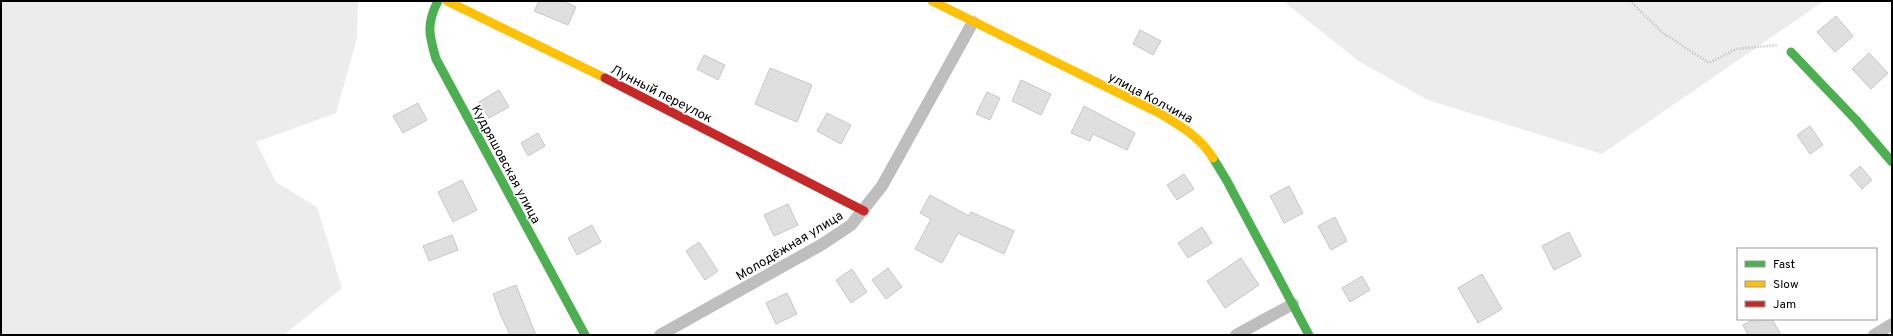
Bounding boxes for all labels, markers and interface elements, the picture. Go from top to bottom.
street label: Лунный переулок [608,62,715,127]
street label: улица Колчина [1105,70,1195,128]
street label: Кудряшовская улица [467,103,543,227]
street label: Молодёжная улица [734,208,846,285]
legend [1737,248,1877,320]
text: Fast [1773,257,1795,273]
text: Slow [1773,277,1799,293]
text: Jam [1773,297,1796,313]

